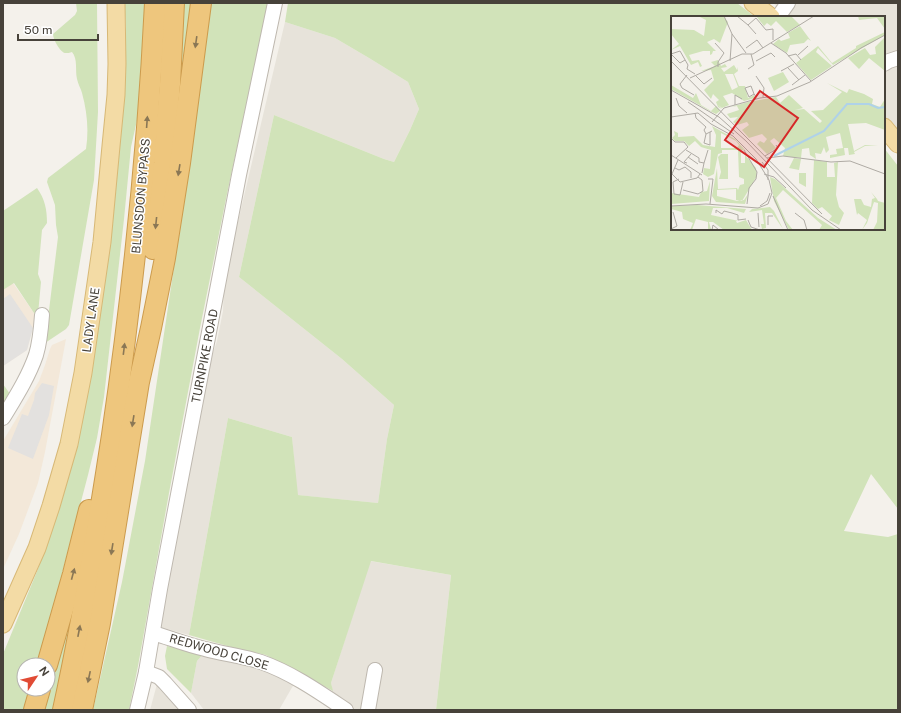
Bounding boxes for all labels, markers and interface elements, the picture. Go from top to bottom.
scale bar [18,16,98,42]
inset map [671,16,885,230]
text: 50 m [24,23,52,37]
one-way arrow [193,36,200,48]
one-way arrow [144,116,151,128]
street label: BLUNSDON BYPASS [129,138,153,254]
one-way arrow [176,164,182,177]
one-way arrow [153,217,160,229]
street label: LADY LANE [80,287,102,353]
street label: TURNPIKE ROAD [189,308,221,404]
one-way arrow [121,343,127,355]
one-way arrow [129,415,135,427]
one-way arrow [109,543,115,556]
one-way arrow [70,567,76,579]
one-way arrow [76,624,82,637]
street label: REDWOOD CLOSE [168,631,270,673]
north arrow [16,657,56,697]
text: N [37,664,52,678]
one-way arrow [86,671,92,683]

